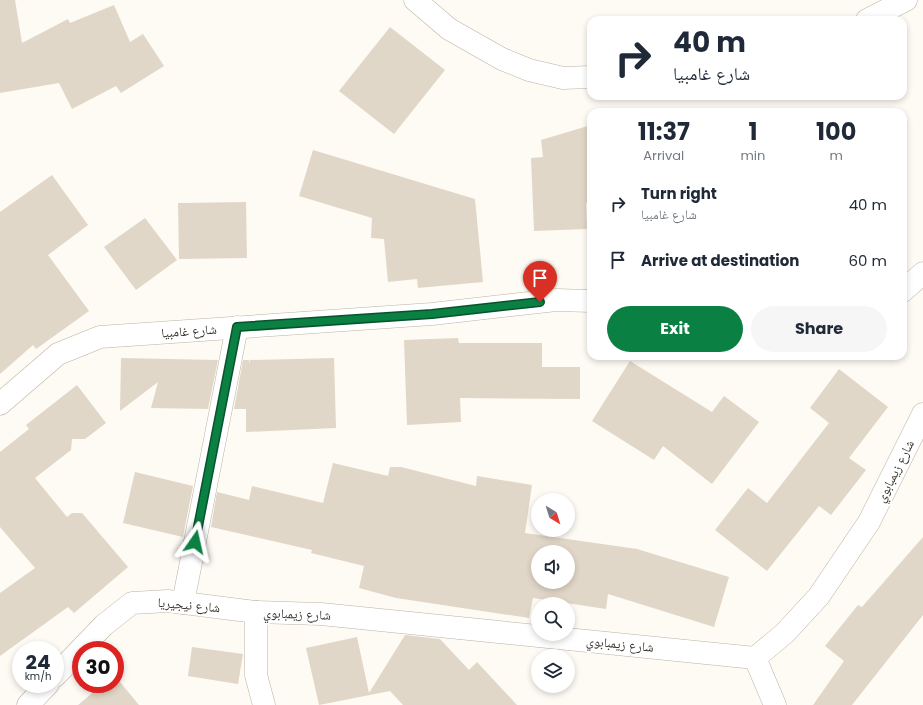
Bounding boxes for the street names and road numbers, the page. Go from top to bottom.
street label: شارع غامبيا [161,320,217,342]
street label: شارع زيمبابوي [871,436,920,506]
street label: شارع نيجيريا [157,593,221,617]
street label: شارع زيمبابوي [263,603,331,626]
street label: شارع زيمبابوي [585,631,655,658]

